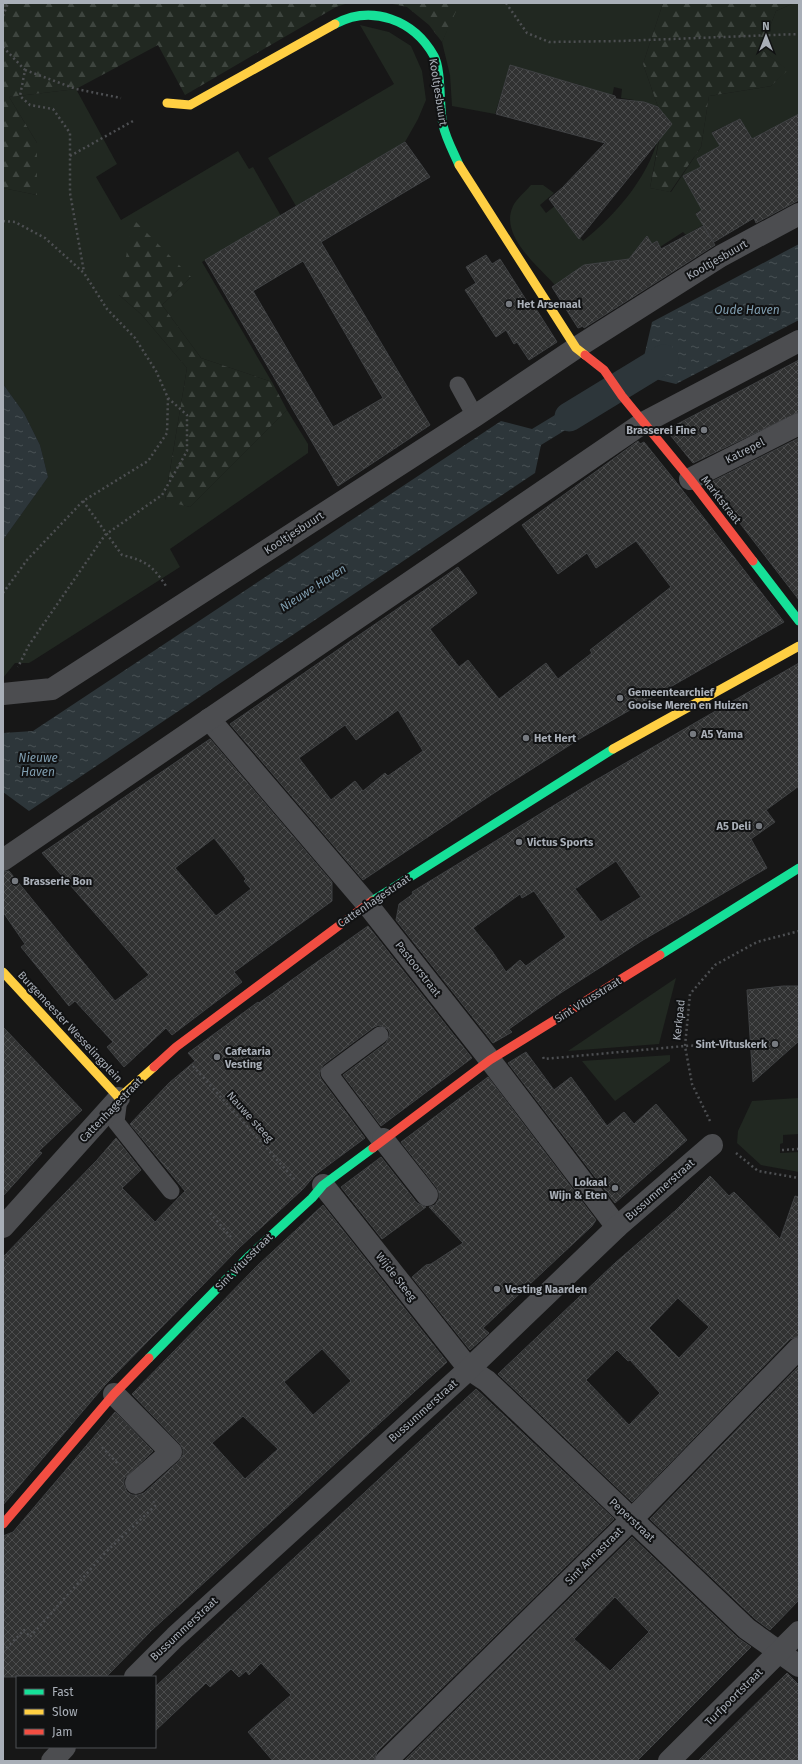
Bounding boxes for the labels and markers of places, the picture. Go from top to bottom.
place label: Het Arsenaal [517,298,582,311]
marker: Het Arsenaal [504,299,514,309]
place label: Brasserei Fine [626,424,696,437]
marker: Brasserei Fine [699,425,709,435]
place label: Gemeentearchief Gooise Meren en Huizen [628,686,748,712]
marker: Gemeentearchief Gooise Meren en Huizen [615,693,625,703]
place label: A5 Yama [700,728,743,741]
marker: A5 Yama [688,729,698,739]
place label: Het Hert [534,732,577,745]
marker: Het Hert [521,733,531,743]
place label: A5 Deli [715,820,751,833]
marker: A5 Deli [754,821,764,831]
place label: Victus Sports [526,836,594,849]
marker: Victus Sports [514,837,524,847]
place label: Brasserie Bon [23,875,92,888]
marker: Brasserie Bon [10,876,20,886]
place label: Sint-Vituskerk [696,1038,768,1051]
marker: Sint-Vituskerk [770,1039,780,1049]
place label: Cafetaria Vesting [224,1045,271,1071]
marker: Cafetaria Vesting [212,1052,222,1062]
place label: Lokaal Wijn & Eten [550,1176,608,1202]
marker: Lokaal Wijn & Eten [610,1183,620,1193]
place label: Vesting Naarden [504,1283,587,1296]
marker: Vesting Naarden [492,1284,502,1294]

